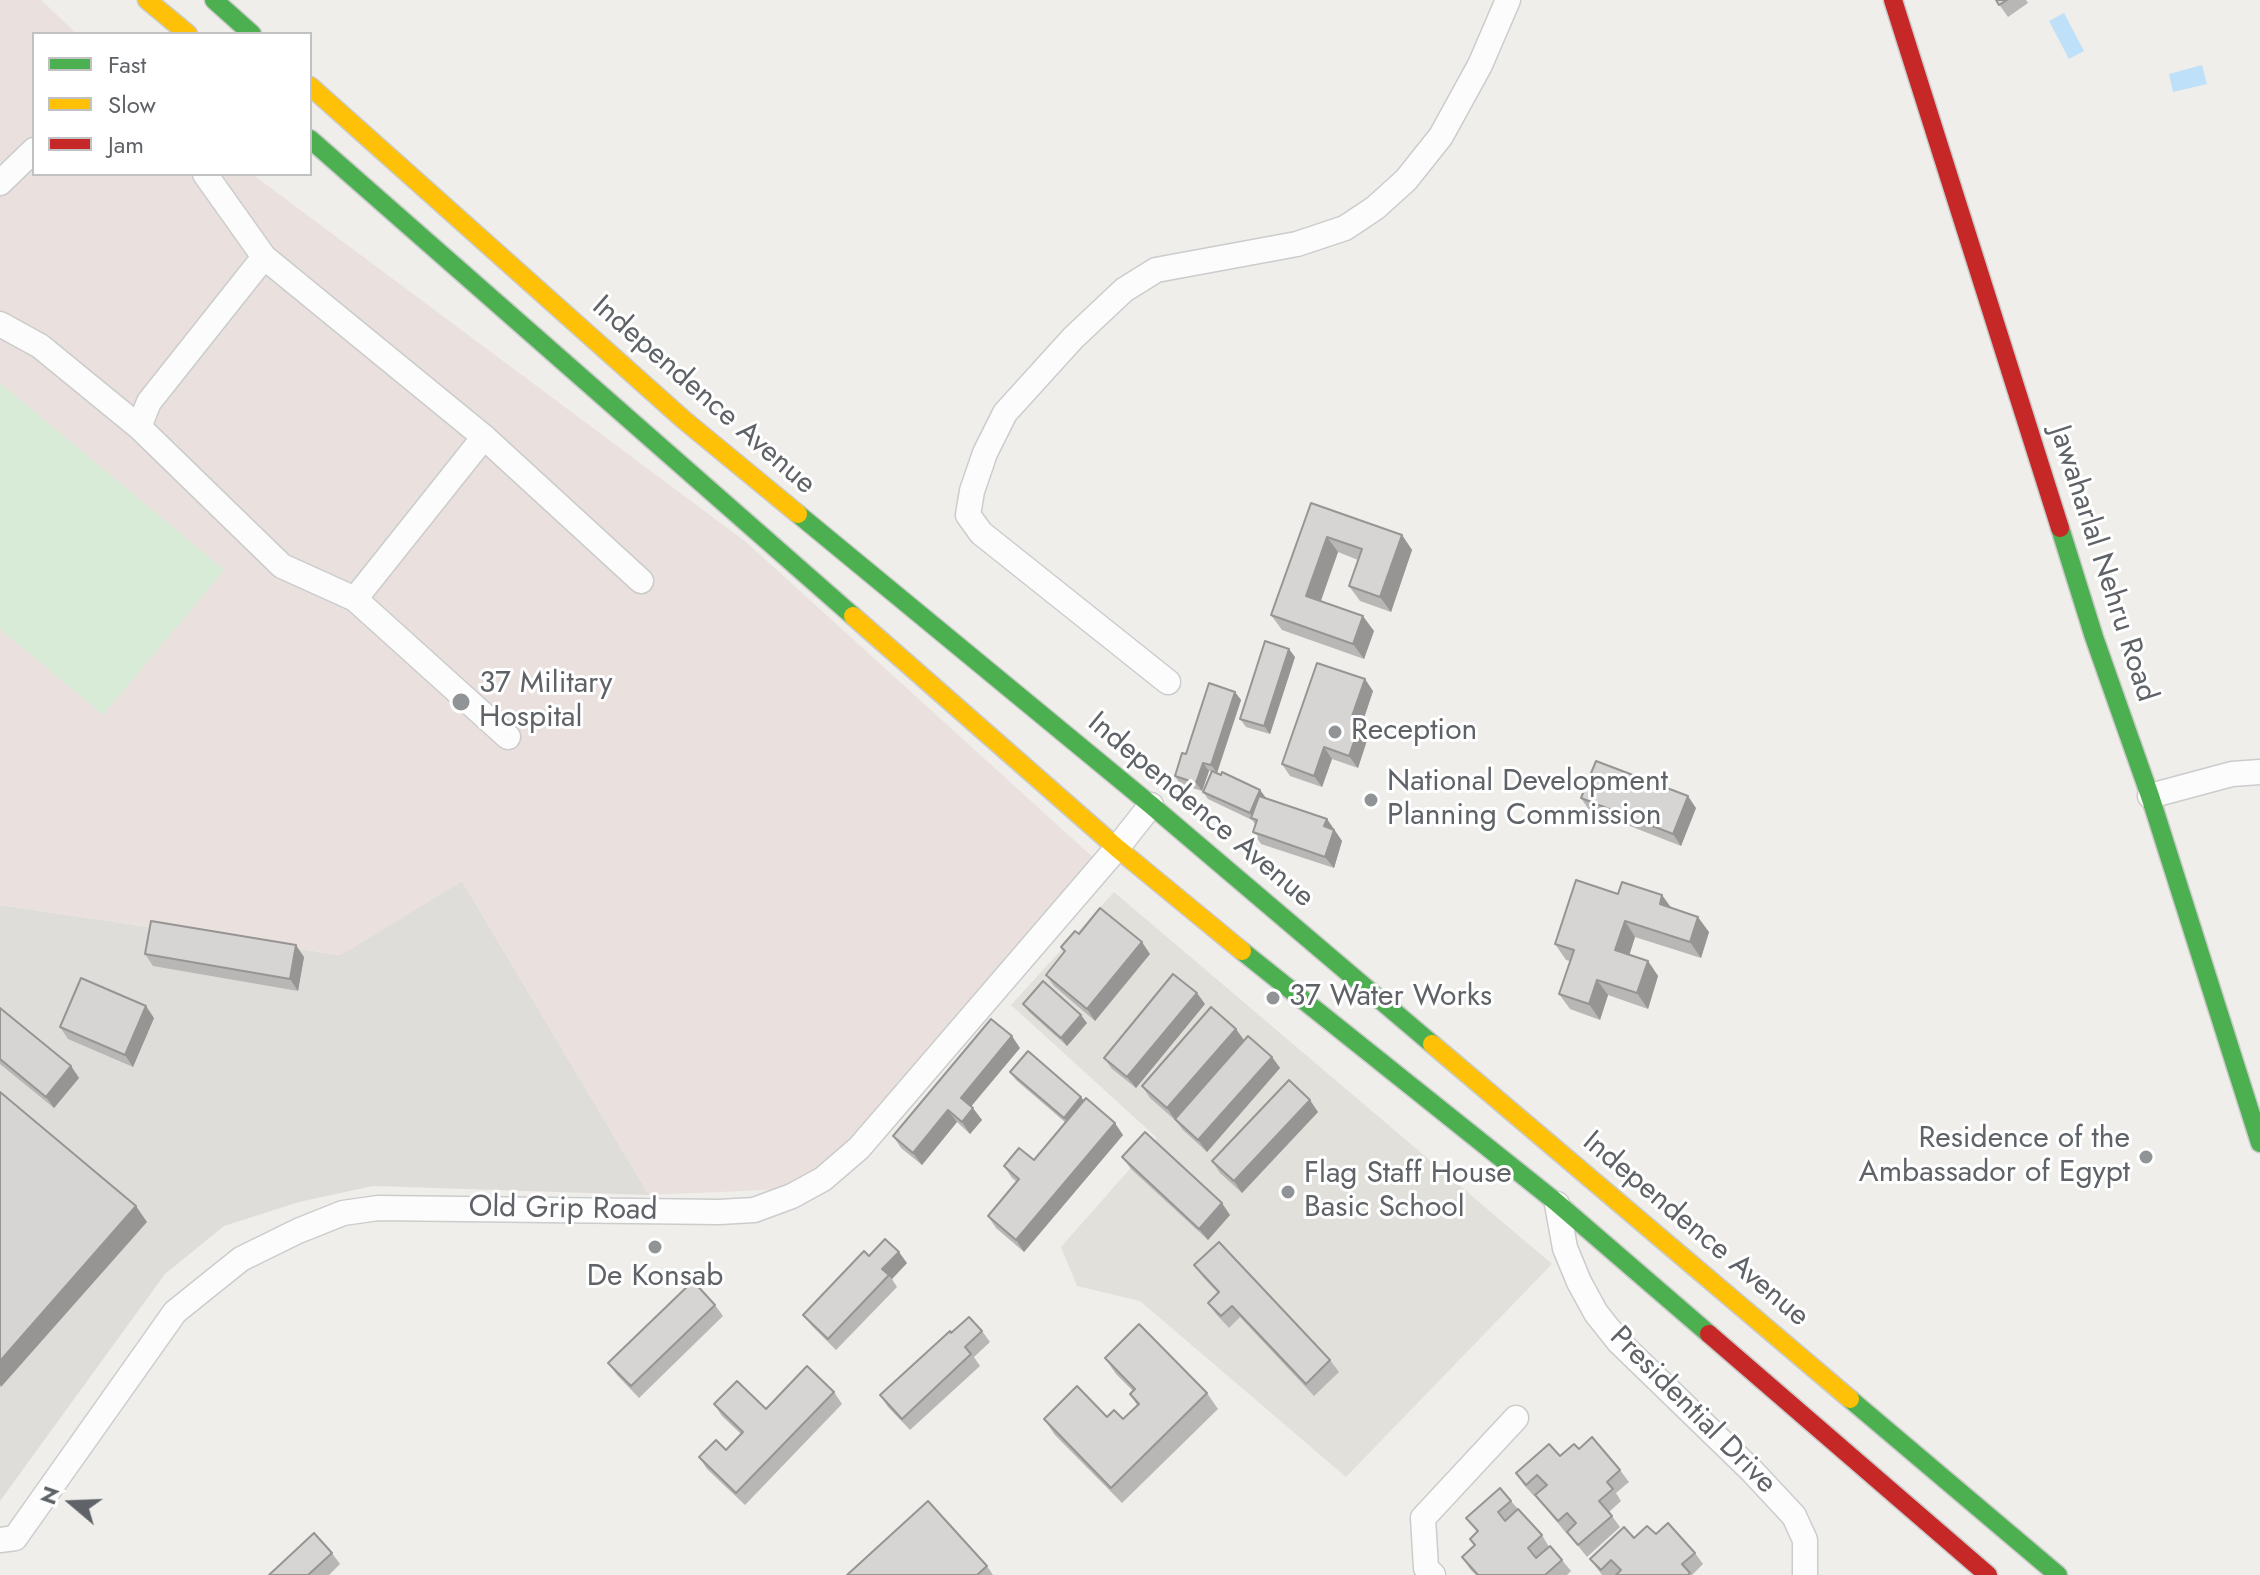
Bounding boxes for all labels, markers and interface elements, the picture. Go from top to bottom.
legend [32,32,312,176]
text: Fast [108,47,146,82]
text: Slow [108,87,156,122]
text: Jam [108,127,144,162]
street label: Independence Avenue [584,289,822,503]
street label: Jawaharlal Nehru Road [2040,421,2164,707]
place label: 37 Military Hospital [479,667,612,738]
marker: 37 Military Hospital [450,691,472,713]
street label: Independence Avenue [1079,706,1321,916]
place label: Reception [1351,714,1477,750]
marker: Reception [1326,723,1344,741]
place label: National Development Planning Commission [1387,765,1668,836]
marker: National Development Planning Commission [1362,791,1380,809]
place label: 37 Water Works [1289,980,1492,1016]
marker: 37 Water Works [1264,989,1282,1007]
place label: Residence of the Ambassador of Egypt [1859,1122,2130,1192]
street label: Independence Avenue [1574,1125,1816,1335]
marker: Residence of the Ambassador of Egypt [2137,1148,2155,1166]
place label: Flag Staff House Basic School [1304,1157,1512,1228]
marker: Flag Staff House Basic School [1279,1183,1297,1201]
street label: Old Grip Road [468,1190,658,1230]
marker: De Konsab [646,1238,664,1256]
place label: De Konsab [587,1260,723,1296]
street label: Presidential Drive [1601,1320,1783,1502]
north arrow [32,1463,112,1543]
text: N [31,1482,67,1509]

